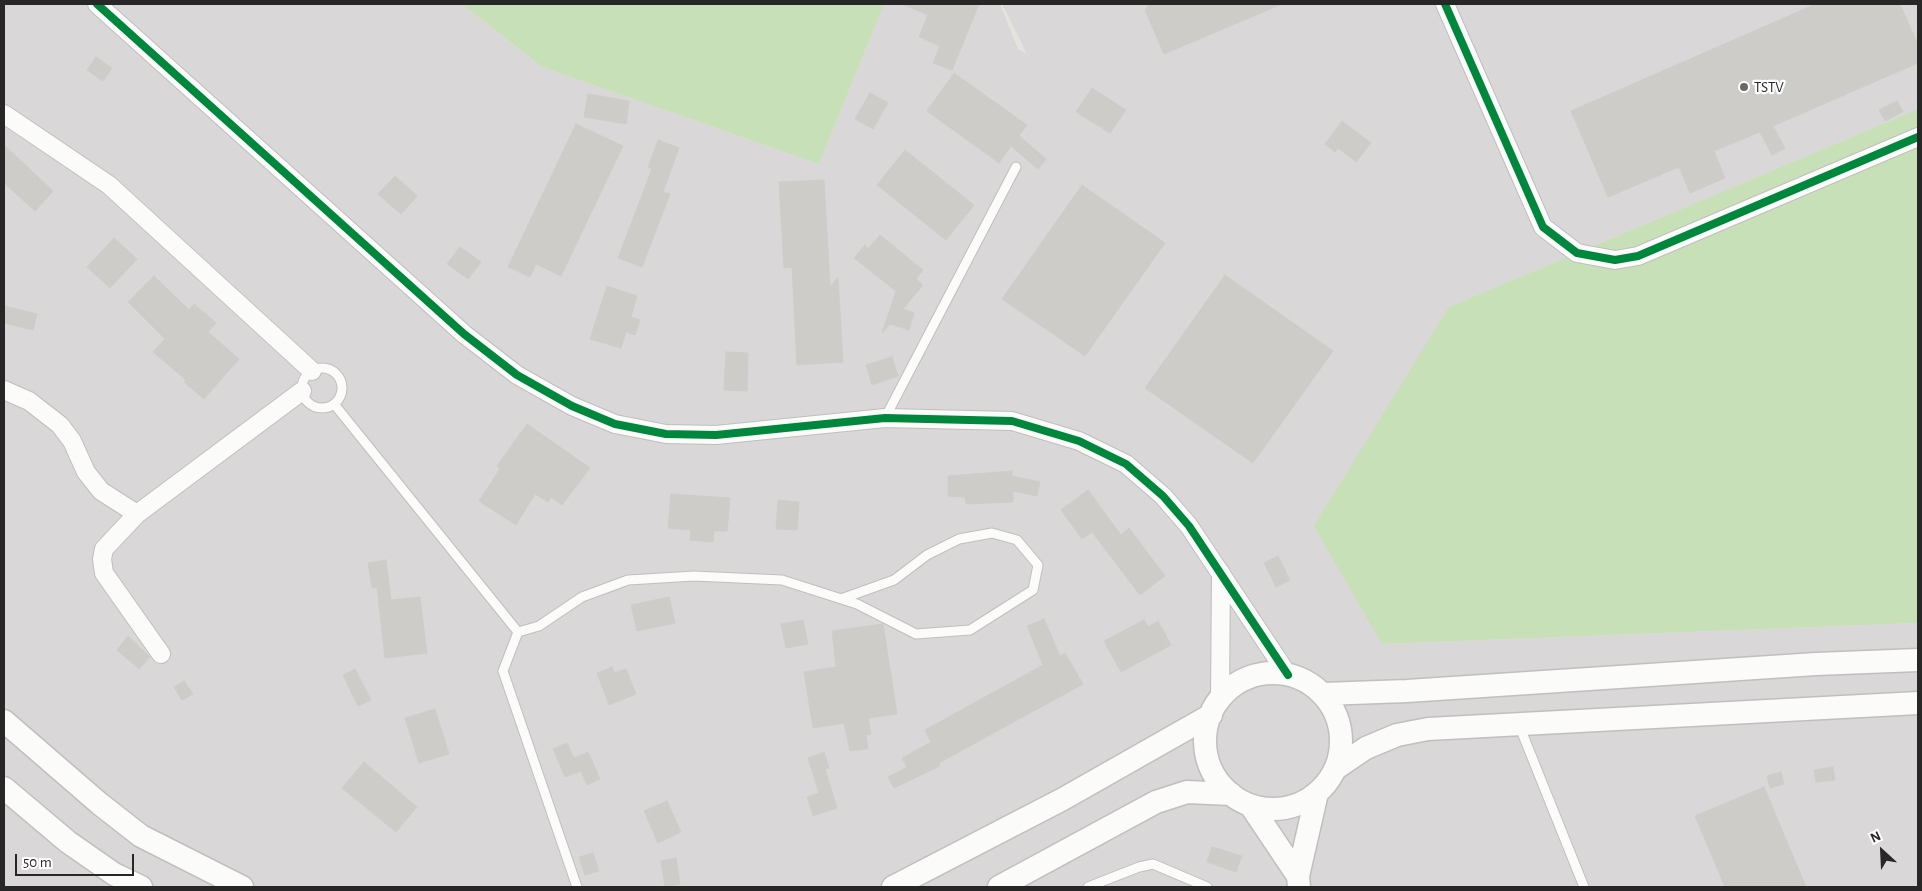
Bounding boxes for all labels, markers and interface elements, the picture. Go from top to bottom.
place label: TSTV [1754,78,1784,96]
marker: TSTV [1738,81,1750,93]
north arrow [1857,826,1907,876]
text: N [1868,829,1883,846]
scale bar [18,844,136,876]
text: 50 m [23,855,52,870]

